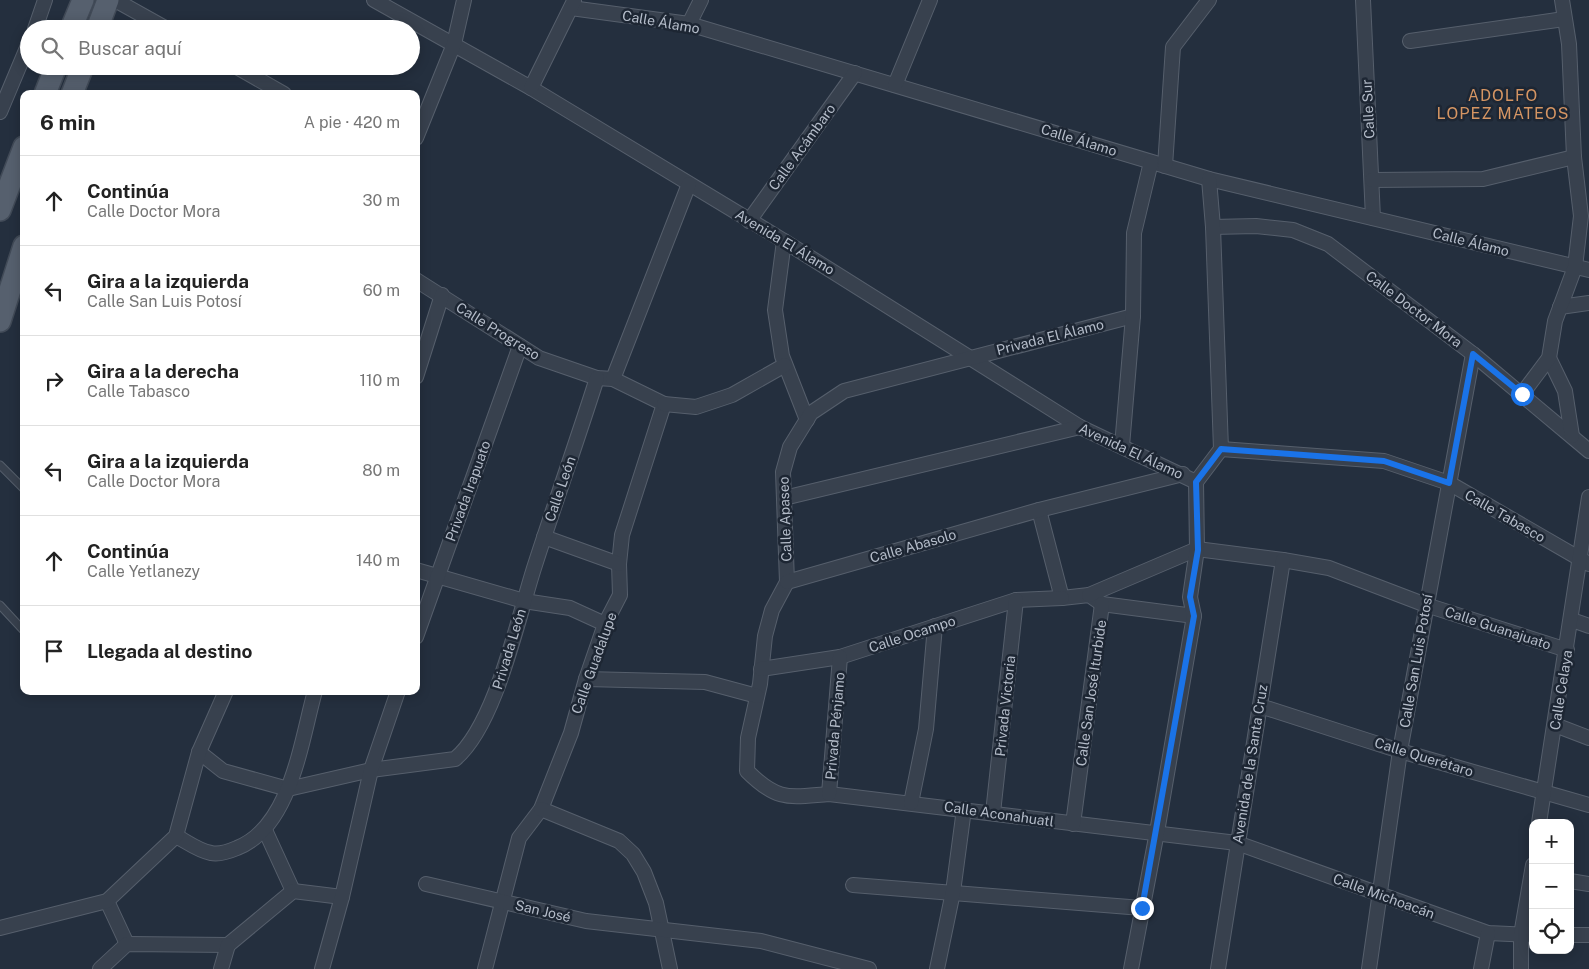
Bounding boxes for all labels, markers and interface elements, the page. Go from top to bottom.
street label: Calle Álamo [621,6,701,37]
search box [20,20,420,75]
icon: search [38,34,66,62]
text: Buscar aquí [78,37,182,59]
street label: Calle Sur [1358,79,1378,139]
district label: ADOLFO LOPEZ MATEOS [1437,86,1569,123]
street label: Calle Acámbaro [765,101,839,193]
text: 6 min [40,110,96,135]
text: A pie · 420 m [304,113,400,132]
street label: Calle Álamo [1039,120,1119,159]
text: Continúa [87,180,169,202]
icon: ahead [40,187,68,215]
text: 30 m [363,191,400,210]
text: Calle Doctor Mora [87,202,220,221]
street label: Avenida El Álamo [732,205,838,278]
street label: Calle Álamo [1431,224,1511,259]
street label: Calle Doctor Mora [1363,268,1465,350]
text: Gira a la izquierda [87,270,249,292]
icon: left [40,277,68,305]
text: 60 m [363,281,400,300]
text: Calle San Luis Potosí [87,292,242,311]
street label: Calle Progreso [453,299,543,363]
street label: Privada El Álamo [994,315,1105,358]
text: Gira a la derecha [87,360,239,382]
icon: right [40,367,68,395]
text: 110 m [359,371,400,390]
text: Calle Tabasco [87,382,190,401]
route start [1511,383,1534,406]
street label: Avenida El Álamo [1076,419,1186,482]
street label: Privada Irapuato [442,438,494,544]
text: Gira a la izquierda [87,450,249,472]
street label: Calle León [541,454,579,524]
icon: left [40,457,68,485]
text: 80 m [362,461,400,480]
text: Calle Doctor Mora [87,472,220,491]
street label: Calle Apaseo [776,476,794,562]
street label: Calle Tabasco [1462,487,1548,546]
street label: Calle Abasolo [868,526,958,566]
text: Continúa [87,540,169,562]
icon: ahead [40,547,68,575]
text: 140 m [356,551,400,570]
text: Calle Yetlanezy [87,562,200,581]
street label: Calle San Luis Potosí [1396,592,1436,729]
street label: Calle Guanajuato [1443,603,1553,653]
street label: Privada León [489,607,529,691]
street label: Calle Guadalupe [568,610,620,716]
street label: Calle Ocampo [867,612,957,656]
street label: Calle San José Iturbide [1073,619,1109,767]
icon: arrive [40,637,68,665]
text: Llegada al destino [87,640,252,662]
street label: Calle Celaya [1547,649,1575,731]
street label: Privada Victoria [992,655,1018,757]
street label: Privada Pénjamo [822,671,848,781]
street label: Avenida de la Santa Cruz [1229,683,1271,845]
street label: Calle Querétaro [1373,734,1475,780]
street label: Calle Aconahuatl [943,798,1055,830]
map controls [1529,819,1574,954]
button: + [1529,819,1574,864]
button: − [1529,864,1574,909]
street label: Calle Michoacán [1331,870,1437,922]
street label: San José [513,897,573,925]
route end [1131,897,1154,920]
button: locate [1529,909,1574,954]

